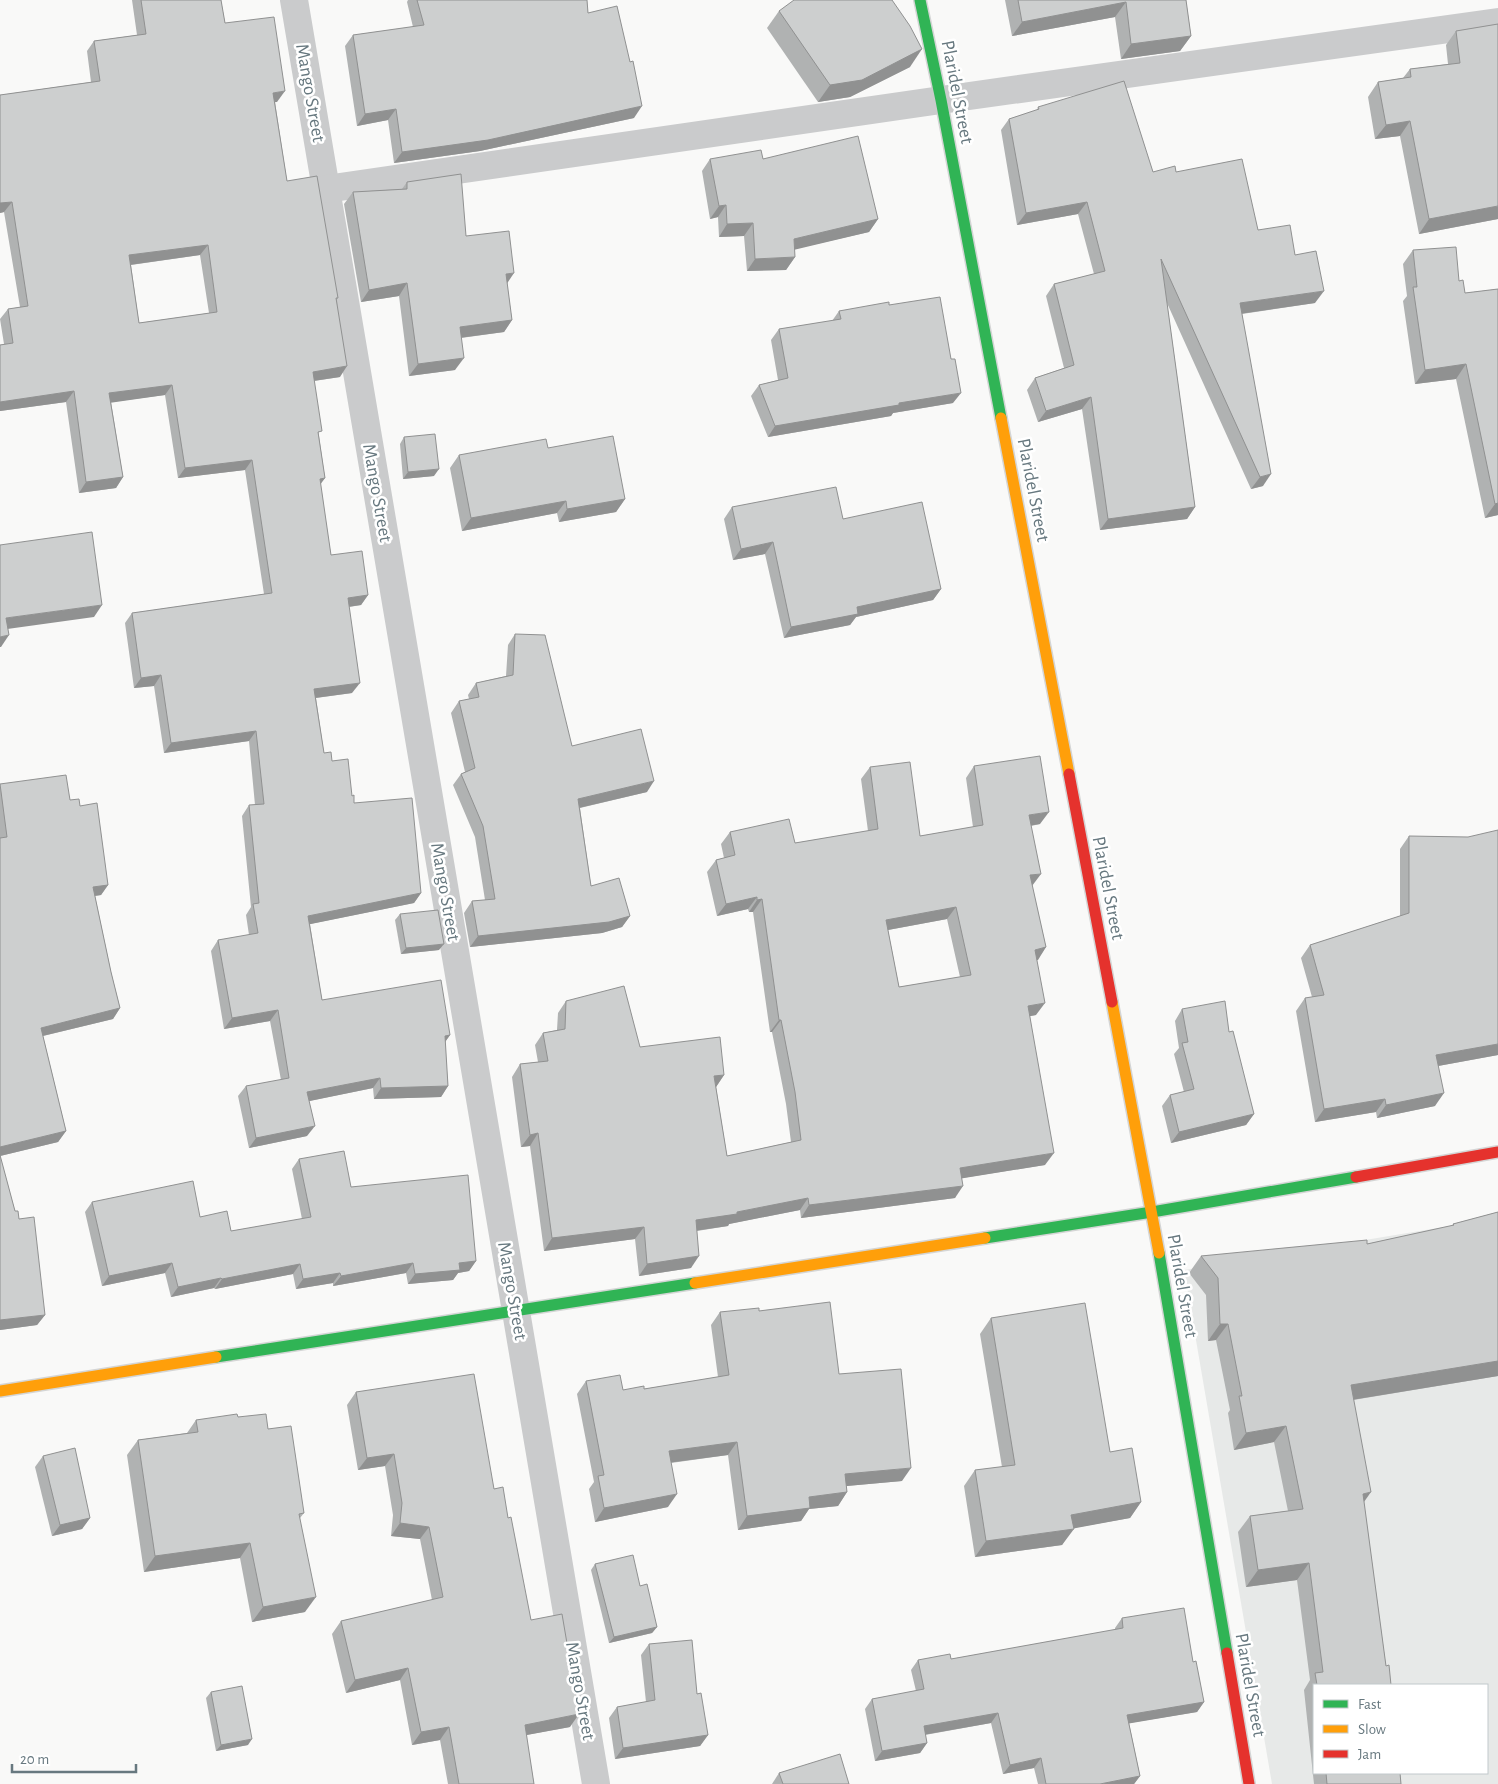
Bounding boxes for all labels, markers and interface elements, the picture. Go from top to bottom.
street label: Plaridel Street [938,39,976,145]
street label: Mango Street [292,42,328,144]
street label: Plaridel Street [1014,437,1052,543]
street label: Mango Street [359,442,395,544]
street label: Plaridel Street [1089,835,1127,941]
street label: Mango Street [427,841,463,943]
street label: Plaridel Street [1164,1233,1200,1339]
street label: Mango Street [494,1240,530,1342]
street label: Plaridel Street [1232,1632,1268,1738]
street label: Mango Street [562,1640,598,1742]
legend [1313,1684,1488,1774]
text: Fast [1358,1697,1382,1712]
text: Slow [1358,1722,1386,1737]
scale bar [12,1742,136,1774]
text: Jam [1358,1747,1381,1762]
text: 20 m [20,1752,49,1767]

